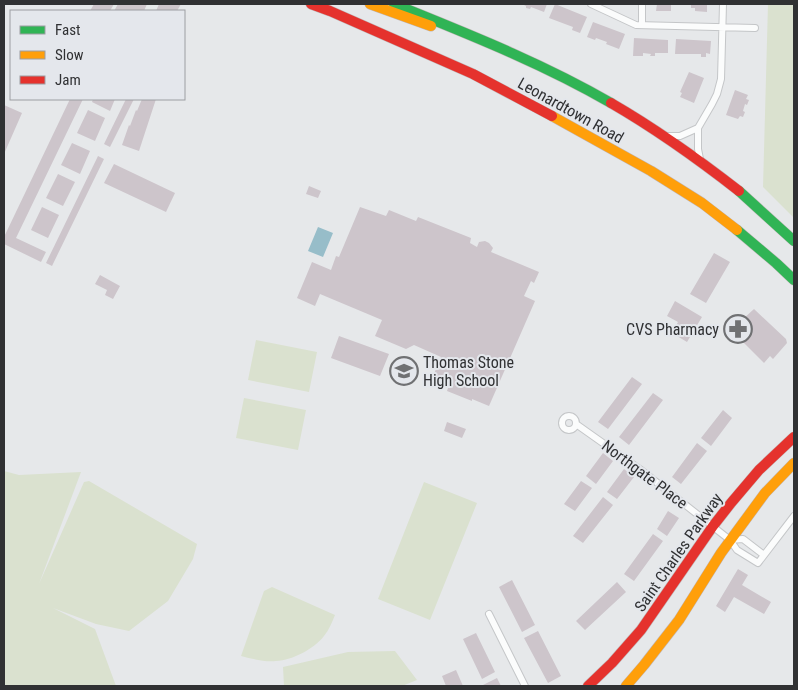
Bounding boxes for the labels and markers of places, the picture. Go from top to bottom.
pharmacy icon: CVS Pharmacy [723,314,753,344]
place label: CVS Pharmacy [626,320,719,339]
place label: Thomas Stone High School [423,353,514,390]
school or university icon: Thomas Stone High School [389,356,419,386]

